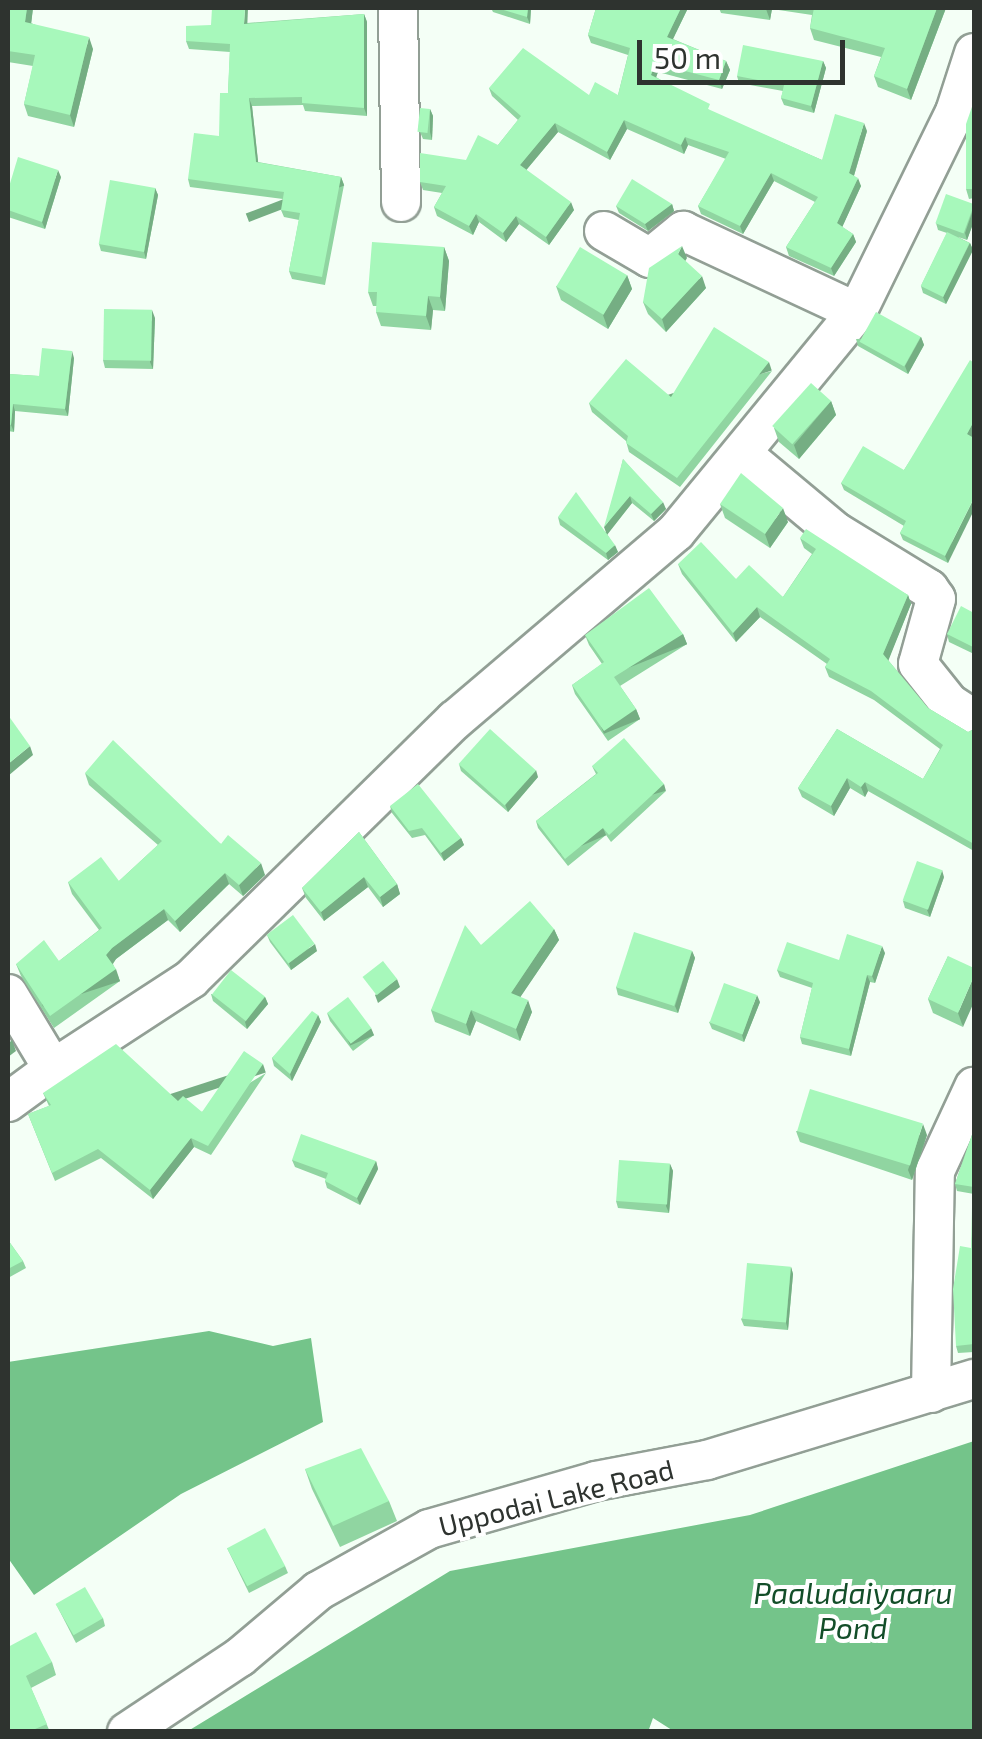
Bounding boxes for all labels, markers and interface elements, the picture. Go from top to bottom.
scale bar [642,20,850,82]
text: 50 m [654,39,721,75]
street label: Uppodai Lake Road [435,1452,677,1542]
water label: Paaludaiyaaru Pond [754,1574,952,1644]

